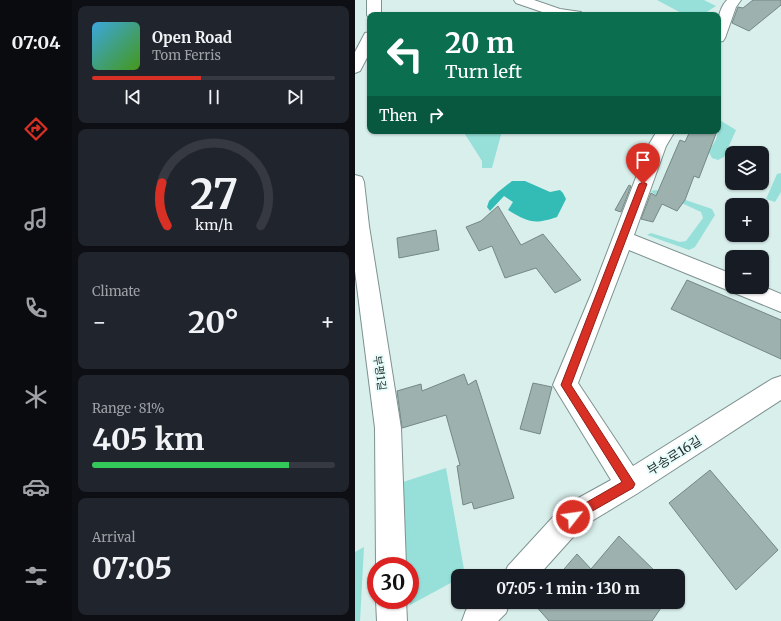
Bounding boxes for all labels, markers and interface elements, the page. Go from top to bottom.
text: 20 m [445,25,514,61]
text: Open Road [152,28,232,47]
icon: left [379,28,431,80]
text: 07:04 [12,31,61,54]
text: Tom Ferris [152,47,221,64]
text: Turn left [445,60,522,83]
icon: previous [122,86,144,108]
icon: pause [203,86,225,108]
icon: next [284,86,306,108]
icon: right [425,104,447,126]
text: Then [379,106,417,125]
icon: directions [22,115,50,143]
pin [626,143,660,184]
map controls [725,146,769,294]
button: layers [725,146,769,190]
icon: arrive [632,149,654,171]
text: 27 [189,167,238,219]
button: + [725,198,769,242]
icon: music [22,205,50,233]
text: km/h [195,215,233,233]
button: − [725,250,769,294]
text: Climate [92,283,140,300]
icon: phone [22,294,50,322]
text: 20° [188,303,239,341]
text: − [92,308,107,336]
text: + [320,308,335,336]
street label: 부평1길 [371,355,389,391]
icon: climate [22,383,50,411]
text: Range · 81% [92,400,165,417]
text: 405 km [92,420,204,458]
street label: 부송로16길 [644,432,705,479]
icon: car [22,473,50,501]
position arrow [552,496,594,538]
text: Arrival [92,529,135,546]
text: 07:05 [92,549,172,587]
speed limit sign: 30 [367,557,419,609]
icon: filters [22,562,50,590]
text: 07:05 · 1 min · 130 m [496,579,640,598]

